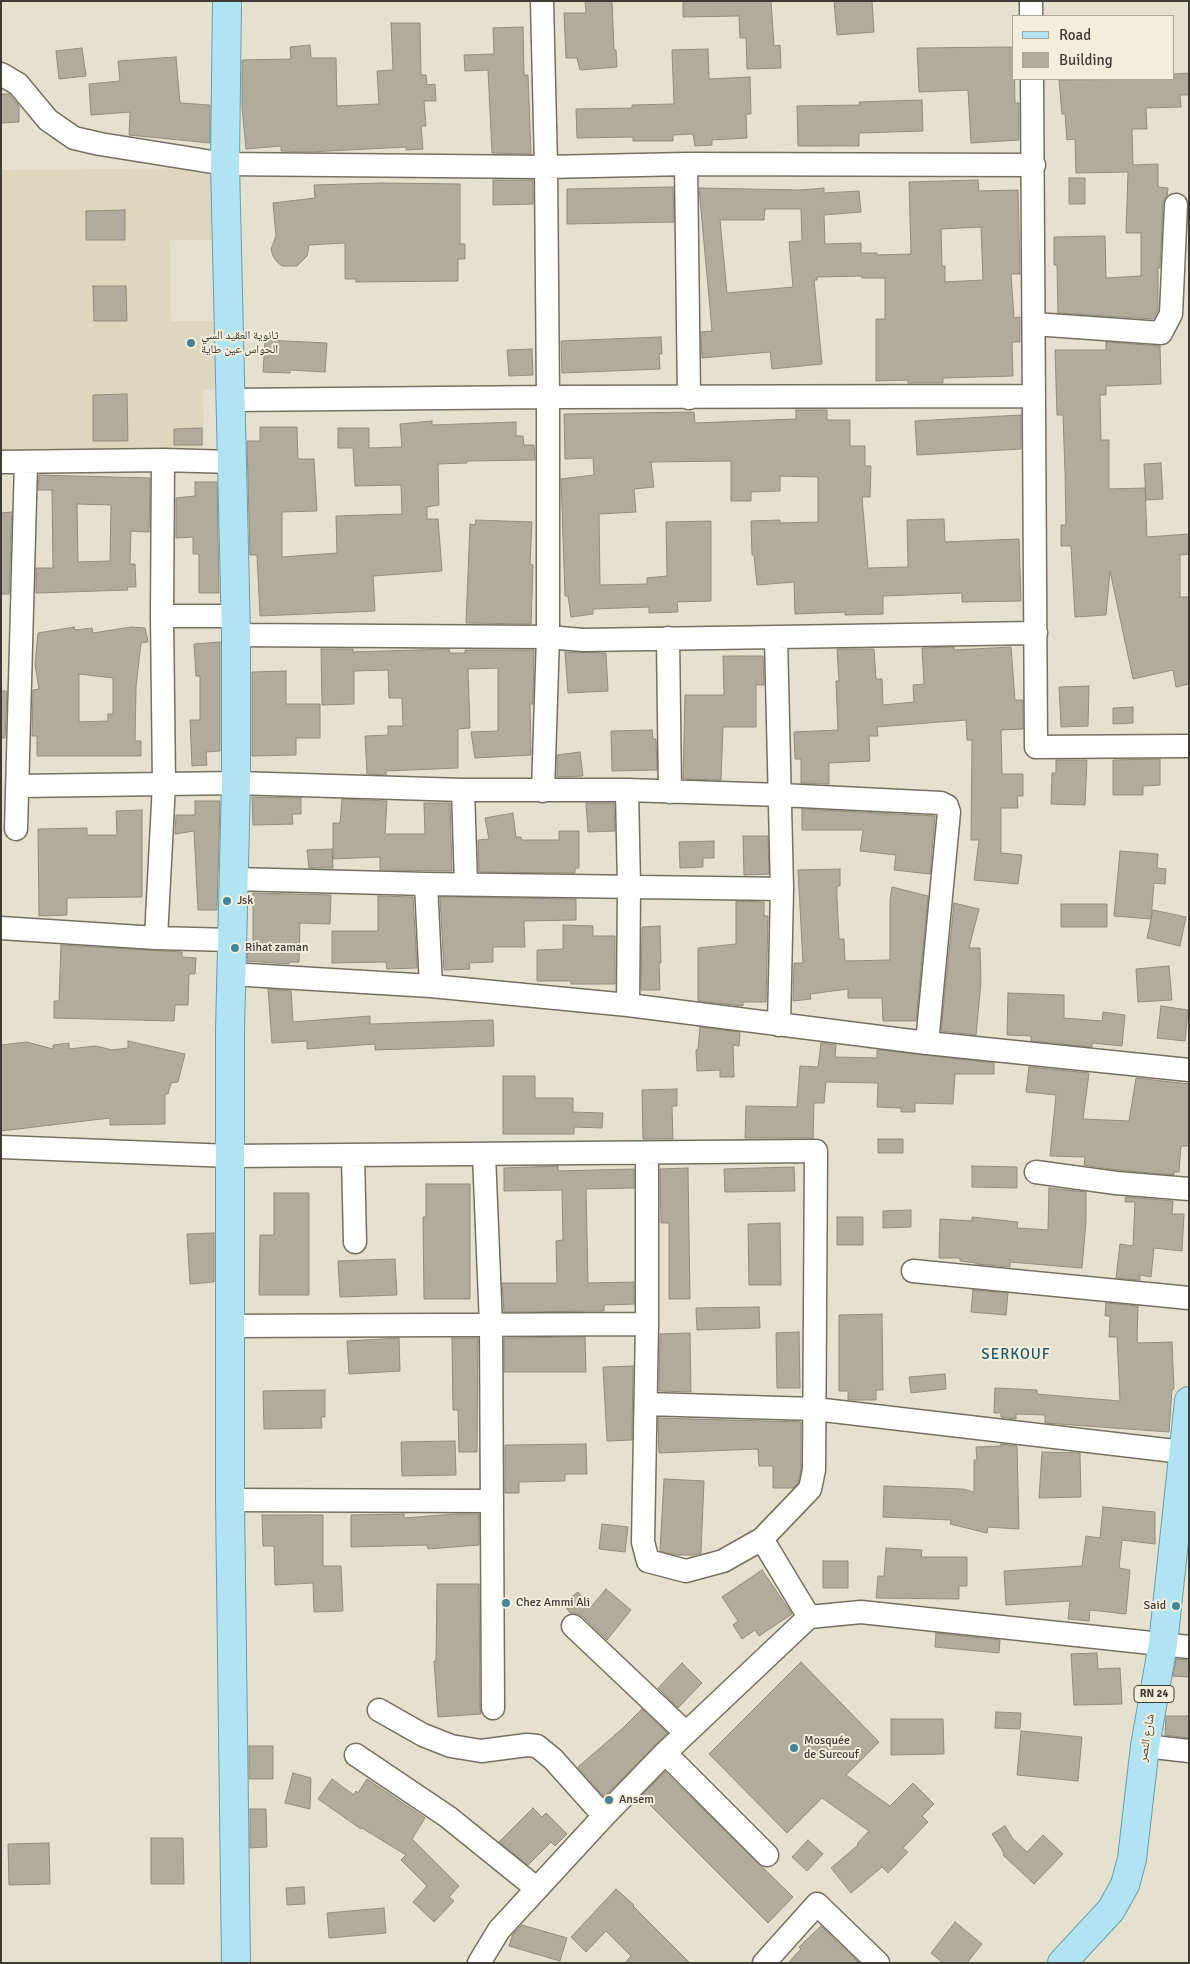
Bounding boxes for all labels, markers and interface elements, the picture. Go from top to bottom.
legend [1012,15,1175,80]
text: Road [1059,26,1091,44]
text: Building [1059,51,1113,69]
place label: ثانوية العقيد السي الحواس عين طاية [201,329,279,357]
marker: ثانوية العقيد السي الحواس عين طاية [185,337,197,349]
place label: Jsk [237,894,253,908]
marker: Jsk [221,895,233,907]
place label: Rihat zaman [245,941,308,955]
marker: Rihat zaman [229,942,241,954]
district label: SERKOUF [980,1346,1052,1364]
place label: Chez Ammi Ali [516,1596,590,1610]
marker: Chez Ammi Ali [500,1597,512,1609]
place label: Said [1144,1599,1166,1613]
marker: Said [1170,1600,1182,1612]
road number: RN 24 [1134,1686,1174,1702]
street label: شارع النصر [1136,1713,1158,1763]
place label: Mosquée de Surcouf [804,1734,859,1762]
marker: Mosquée de Surcouf [788,1742,800,1754]
place label: Ansem [619,1793,654,1807]
marker: Ansem [603,1794,615,1806]

